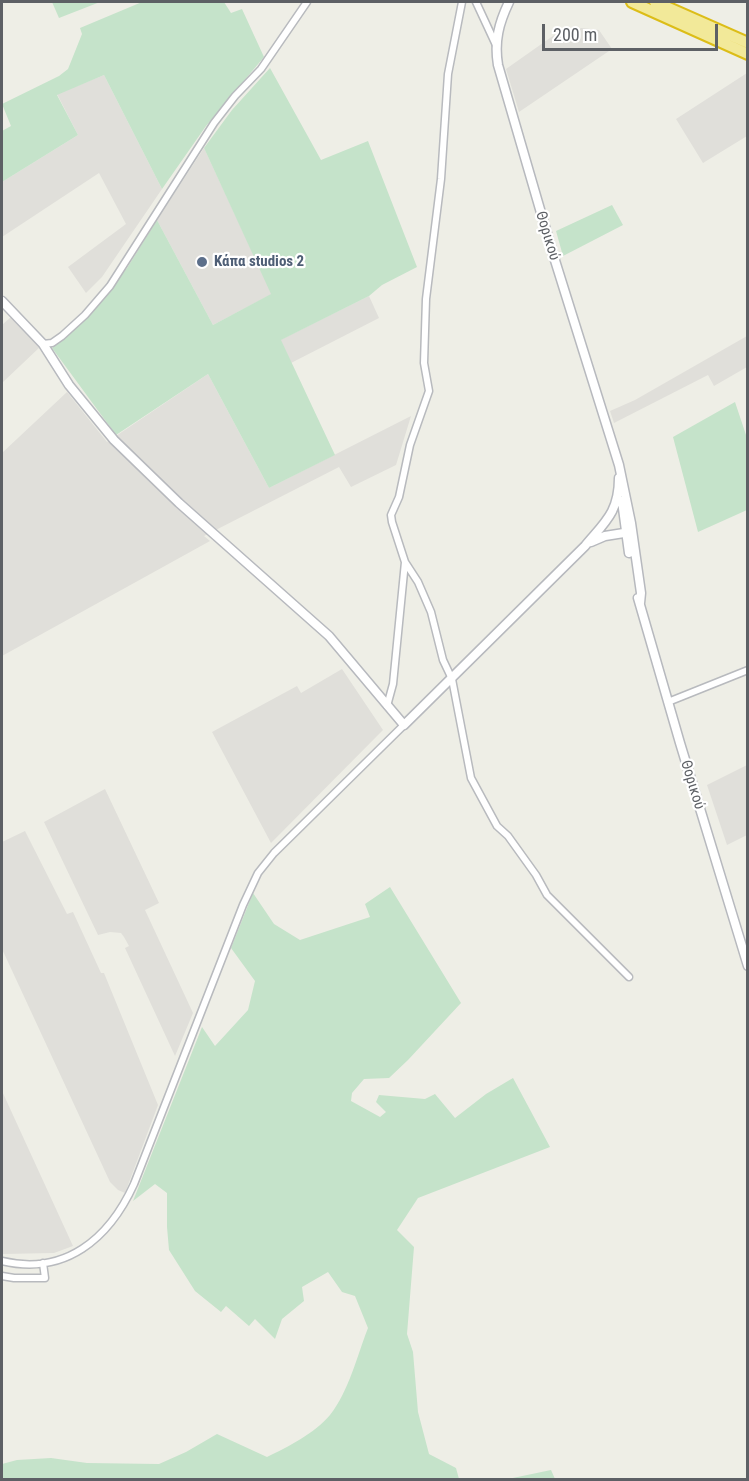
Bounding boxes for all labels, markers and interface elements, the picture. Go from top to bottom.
scale bar [545,12,720,50]
text: 200 m [553,24,597,45]
street label: Θορικού [531,209,563,263]
place label: Κάπα studios 2 [214,253,304,271]
marker: Κάπα studios 2 [195,255,209,269]
street label: Θορικού [676,758,708,812]

